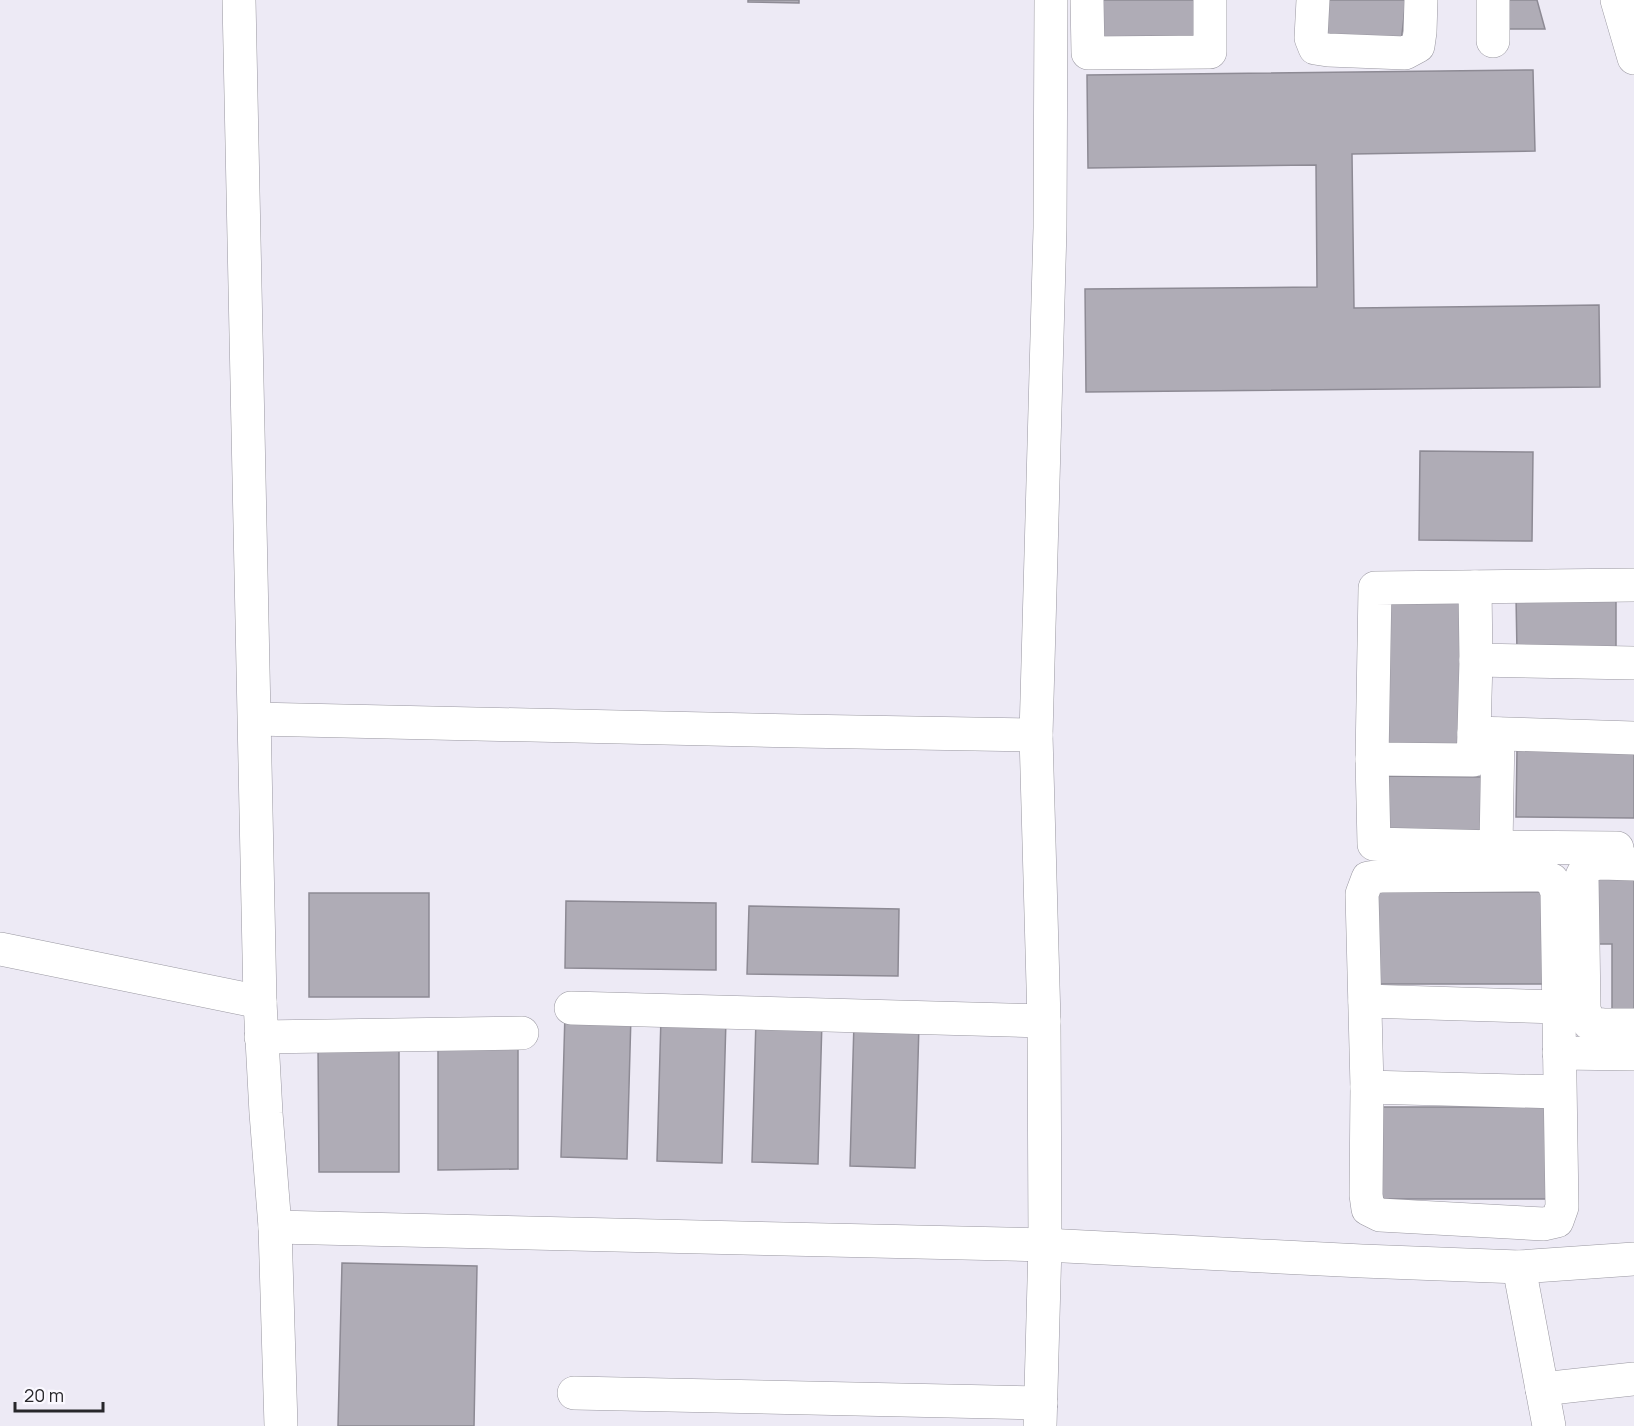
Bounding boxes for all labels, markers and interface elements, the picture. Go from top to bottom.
scale bar [15,1375,104,1413]
text: 20 m [24,1383,64,1407]

